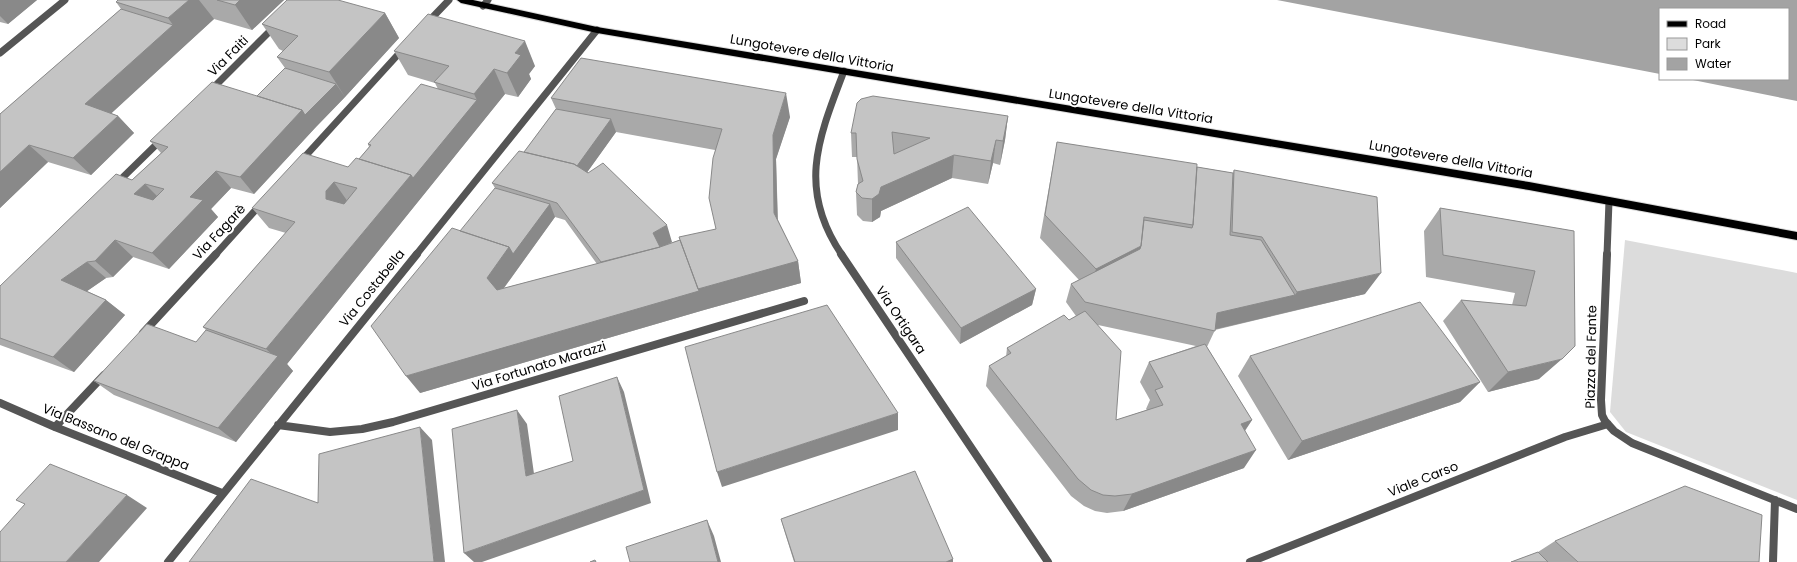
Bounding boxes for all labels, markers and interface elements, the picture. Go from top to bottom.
legend [1659,8,1789,80]
text: Road [1695,15,1726,32]
street label: Lungotevere della Vittoria [729,29,895,77]
street label: Via Faiti [203,31,253,81]
text: Park [1695,35,1722,52]
text: Water [1695,55,1732,72]
street label: Lungotevere della Vittoria [1048,84,1214,128]
street label: Lungotevere della Vittoria [1368,135,1534,183]
street label: Via Fagarè [188,200,250,264]
street label: Via Costabella [335,245,409,331]
street label: Via Ortigara [871,282,931,358]
street label: Piazza del Fante [1581,305,1601,409]
street label: Via Fortunato Marazzi [470,337,608,395]
street label: Via Bassano del Grappa [40,399,192,475]
street label: Viale Carso [1385,456,1461,502]

